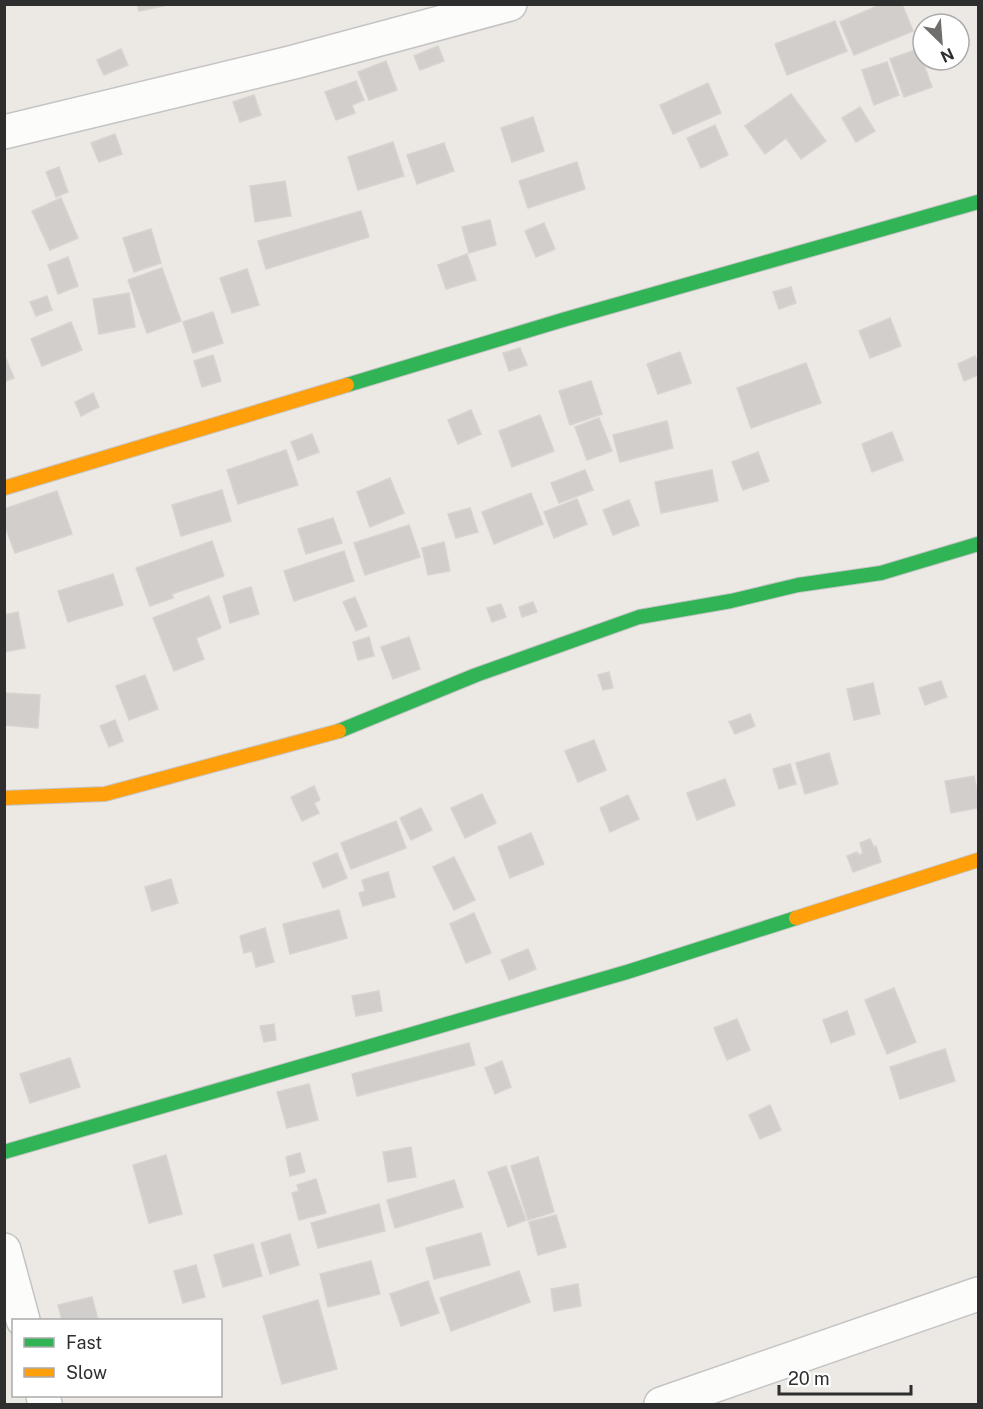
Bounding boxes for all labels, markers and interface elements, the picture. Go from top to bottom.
north arrow [911,12,971,72]
text: N [937,44,957,66]
legend [12,1319,222,1397]
text: Fast [66,1332,102,1353]
scale bar [779,1358,911,1396]
text: Slow [66,1362,107,1383]
text: 20 m [788,1368,830,1389]

